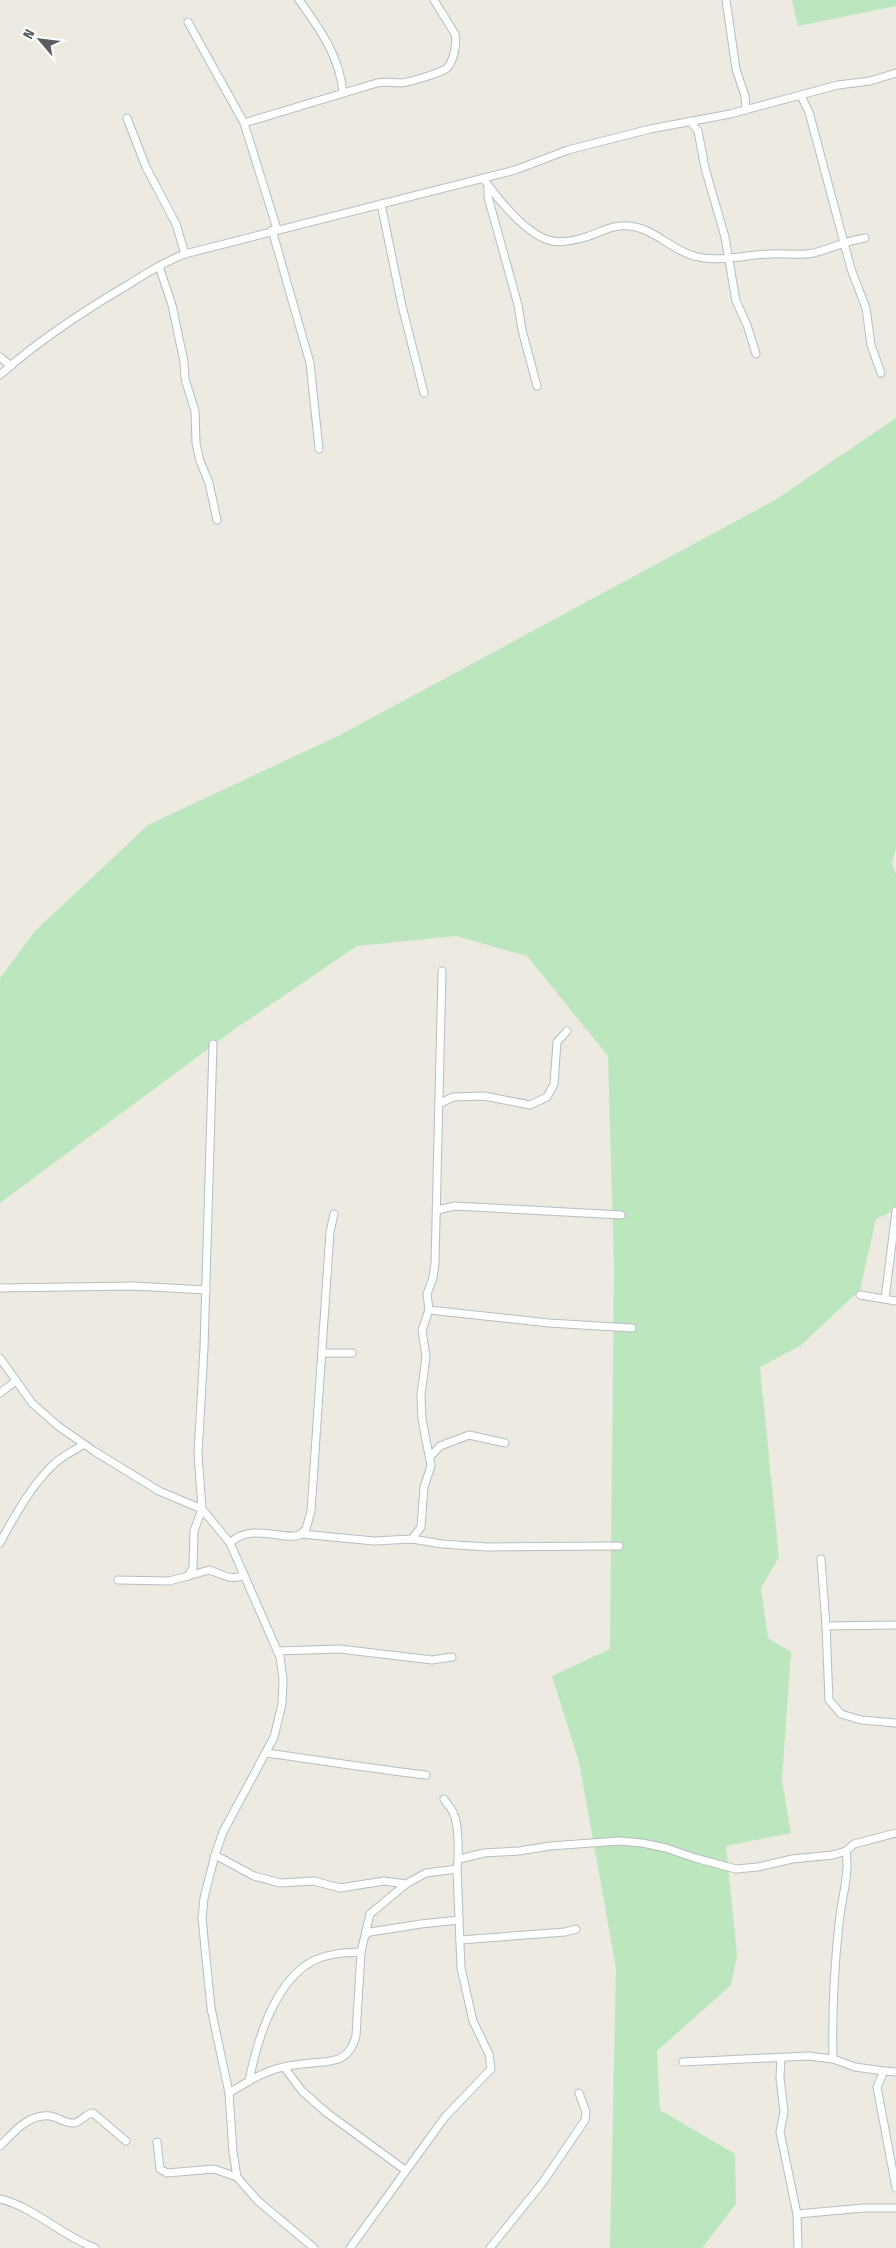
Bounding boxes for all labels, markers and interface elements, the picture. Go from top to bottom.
north arrow [15,15,65,65]
text: N [19,26,38,42]

